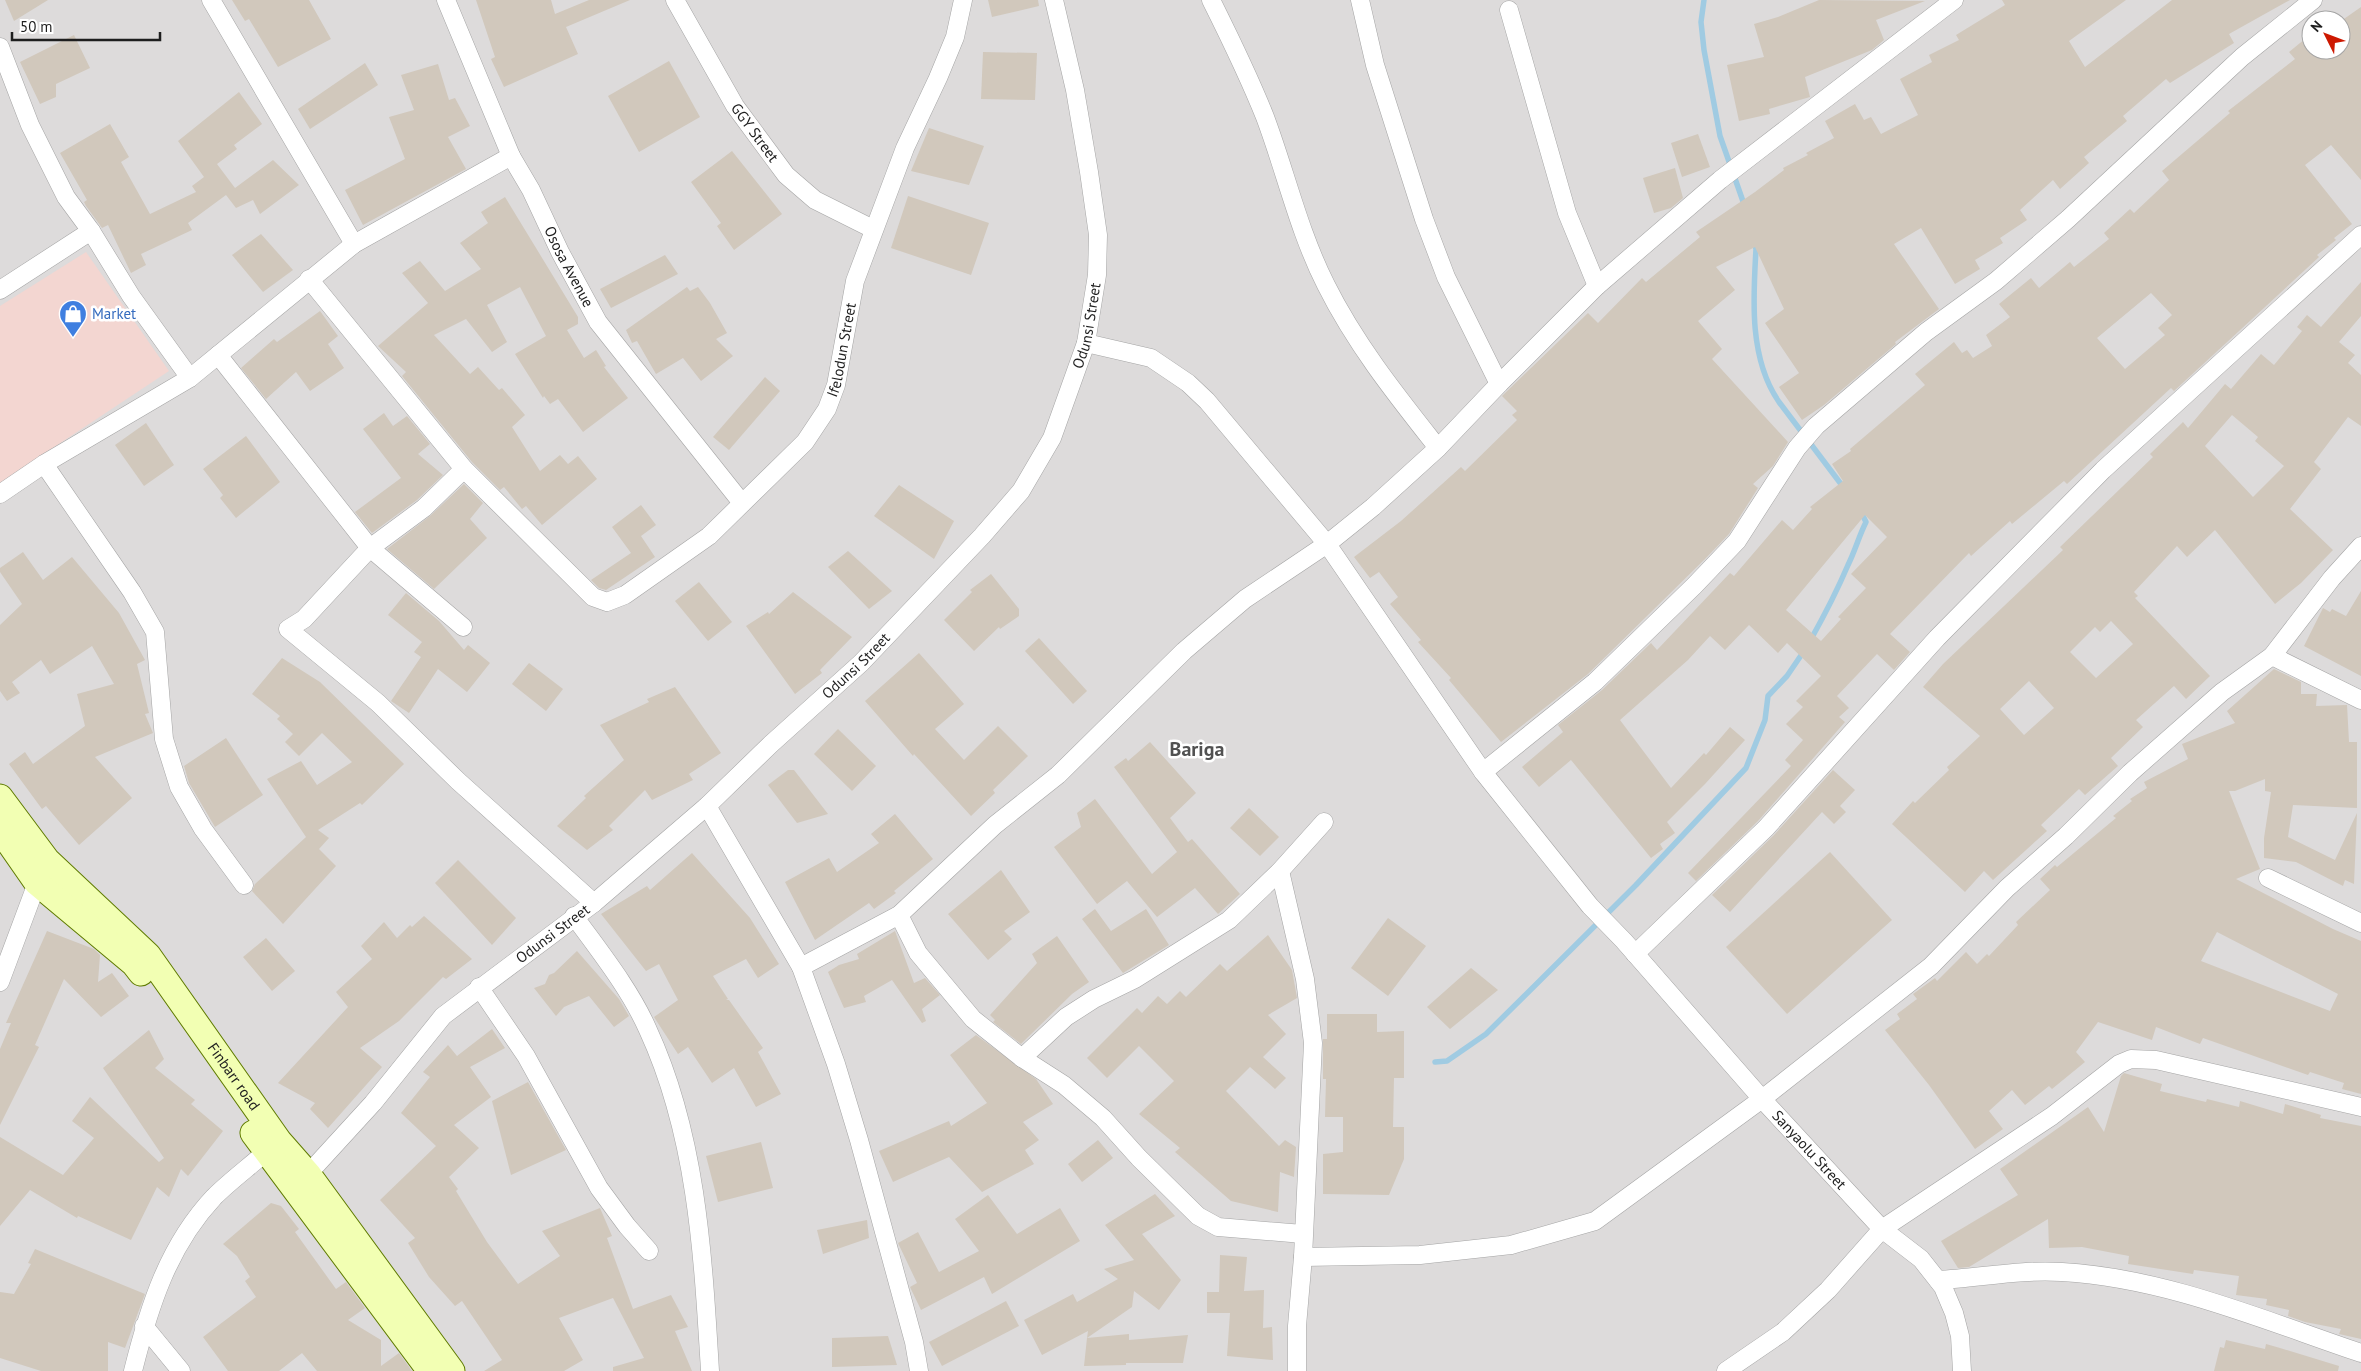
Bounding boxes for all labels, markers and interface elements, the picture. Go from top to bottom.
scale bar [12,10,160,42]
north arrow [2301,10,2351,60]
text: 50 m [20,17,53,36]
text: N [2307,17,2326,36]
street label: GGY Street [727,99,783,166]
street label: Ososa Avenue [540,223,598,310]
street label: Odunsi Street [1068,281,1105,371]
shop icon: Market [58,299,88,338]
street label: Ifelodun Street [822,301,860,400]
place label: Market [92,304,136,323]
street label: Odunsi Street [818,629,894,703]
district label: Bariga [1170,736,1224,762]
street label: Odunsi Street [512,900,593,967]
street label: Finbarr road [204,1039,264,1114]
street label: Sanyaolu Street [1768,1106,1851,1193]

